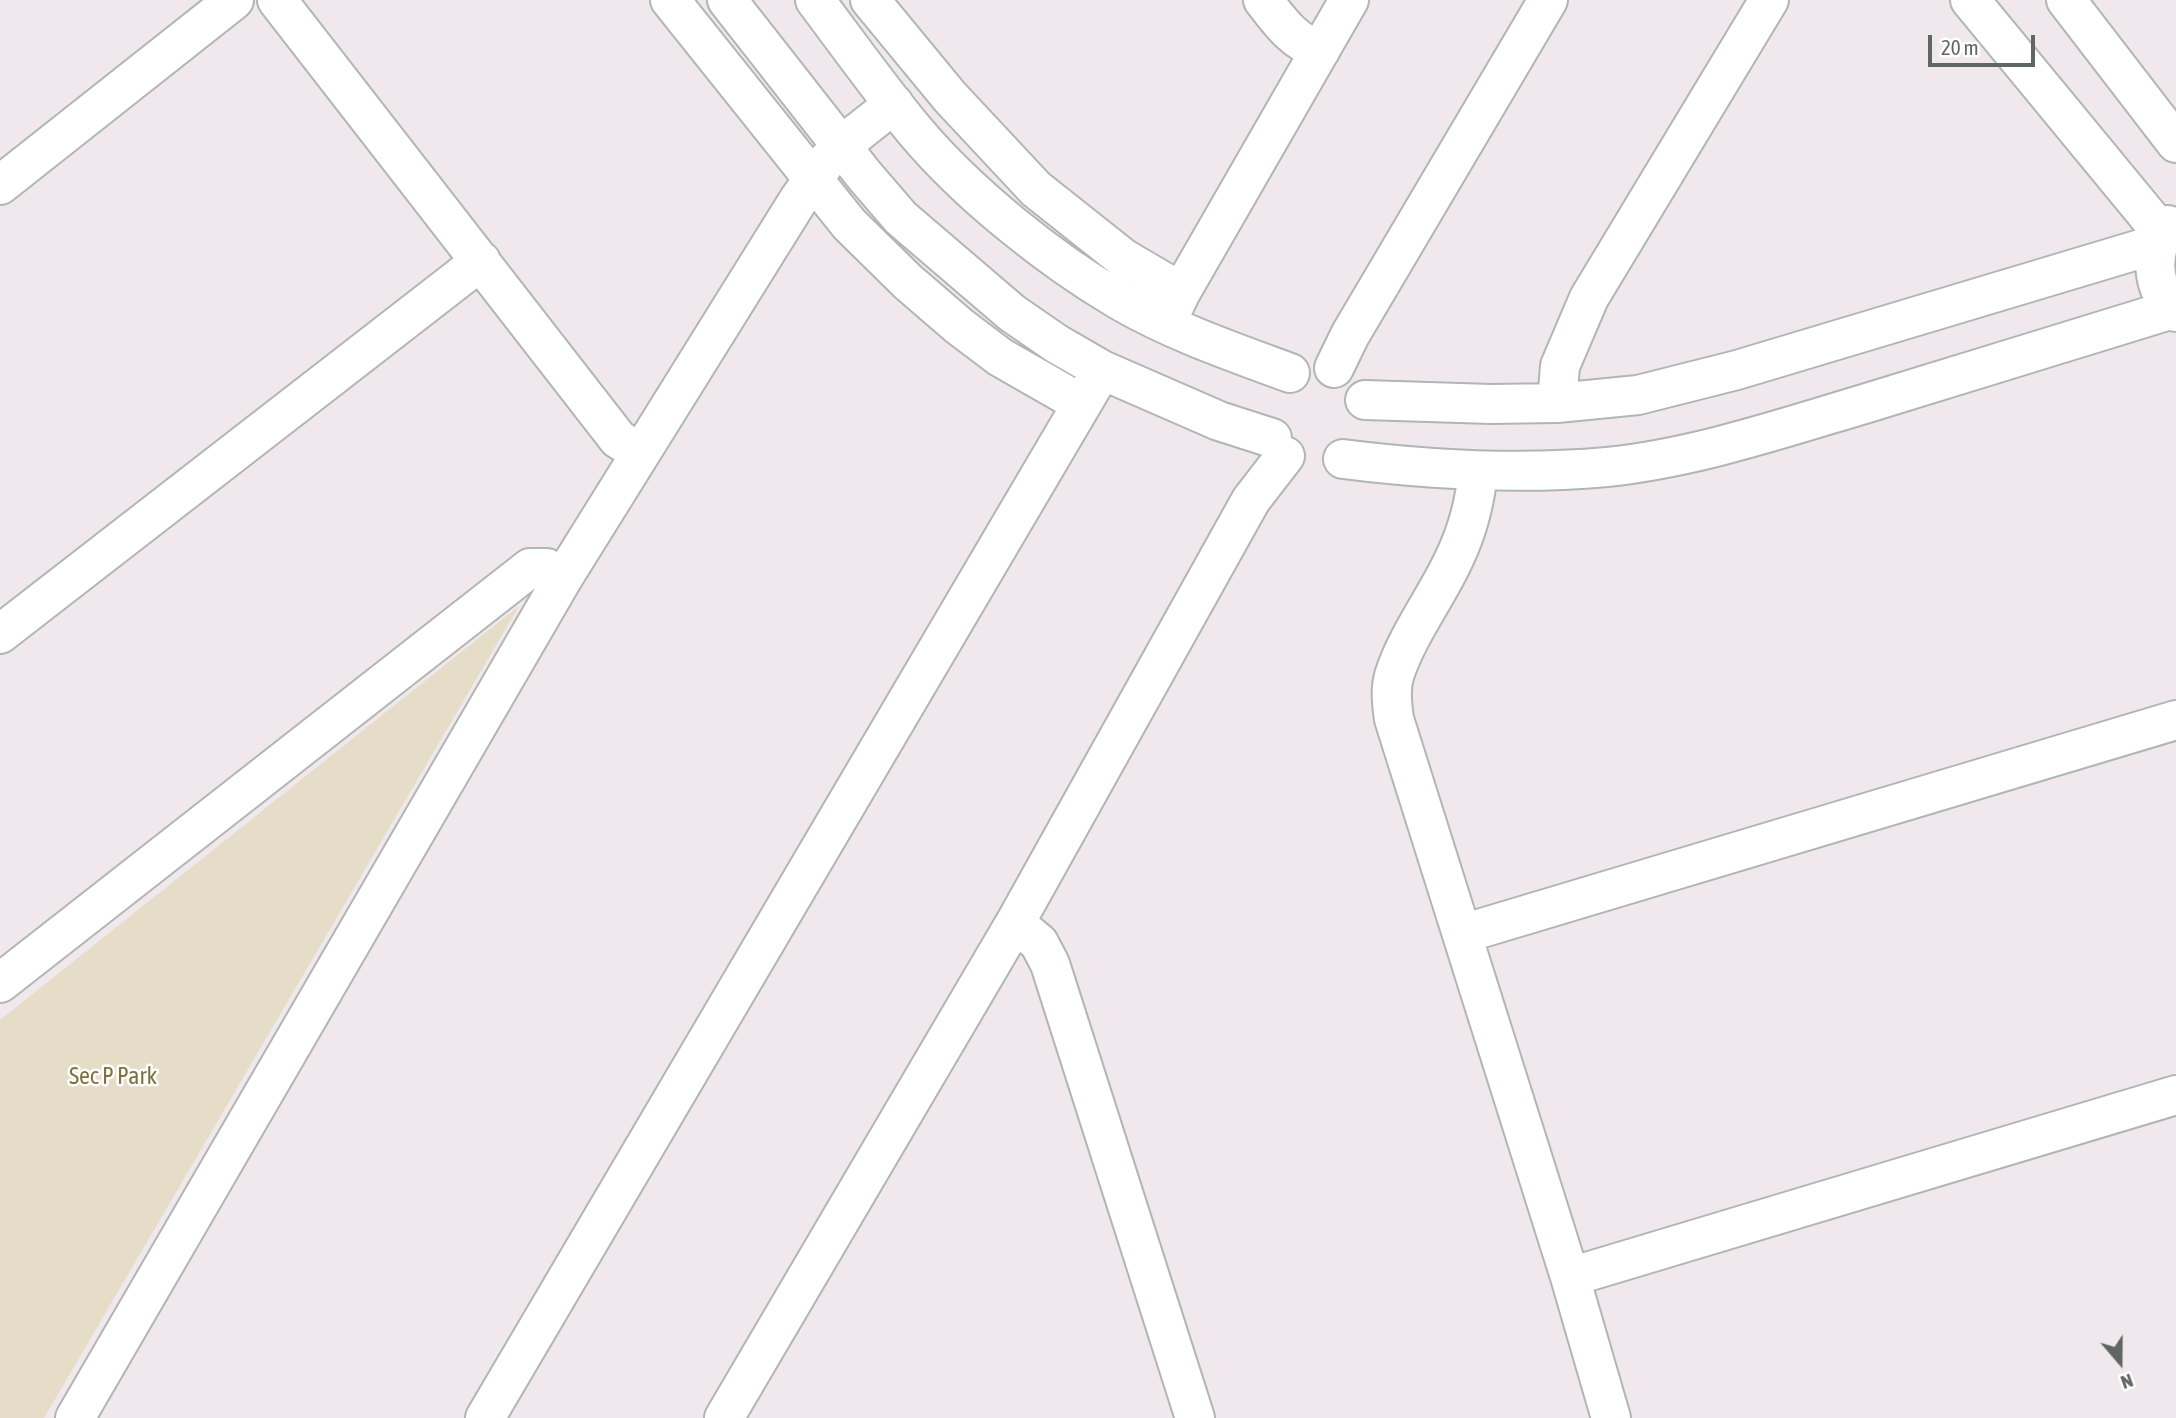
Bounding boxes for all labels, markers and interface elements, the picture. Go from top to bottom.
scale bar [1931,21,2038,65]
text: 20 m [1941,35,1979,59]
park label: Sec P Park [69,1062,157,1090]
north arrow [2085,1327,2155,1397]
text: N [2118,1369,2136,1394]

